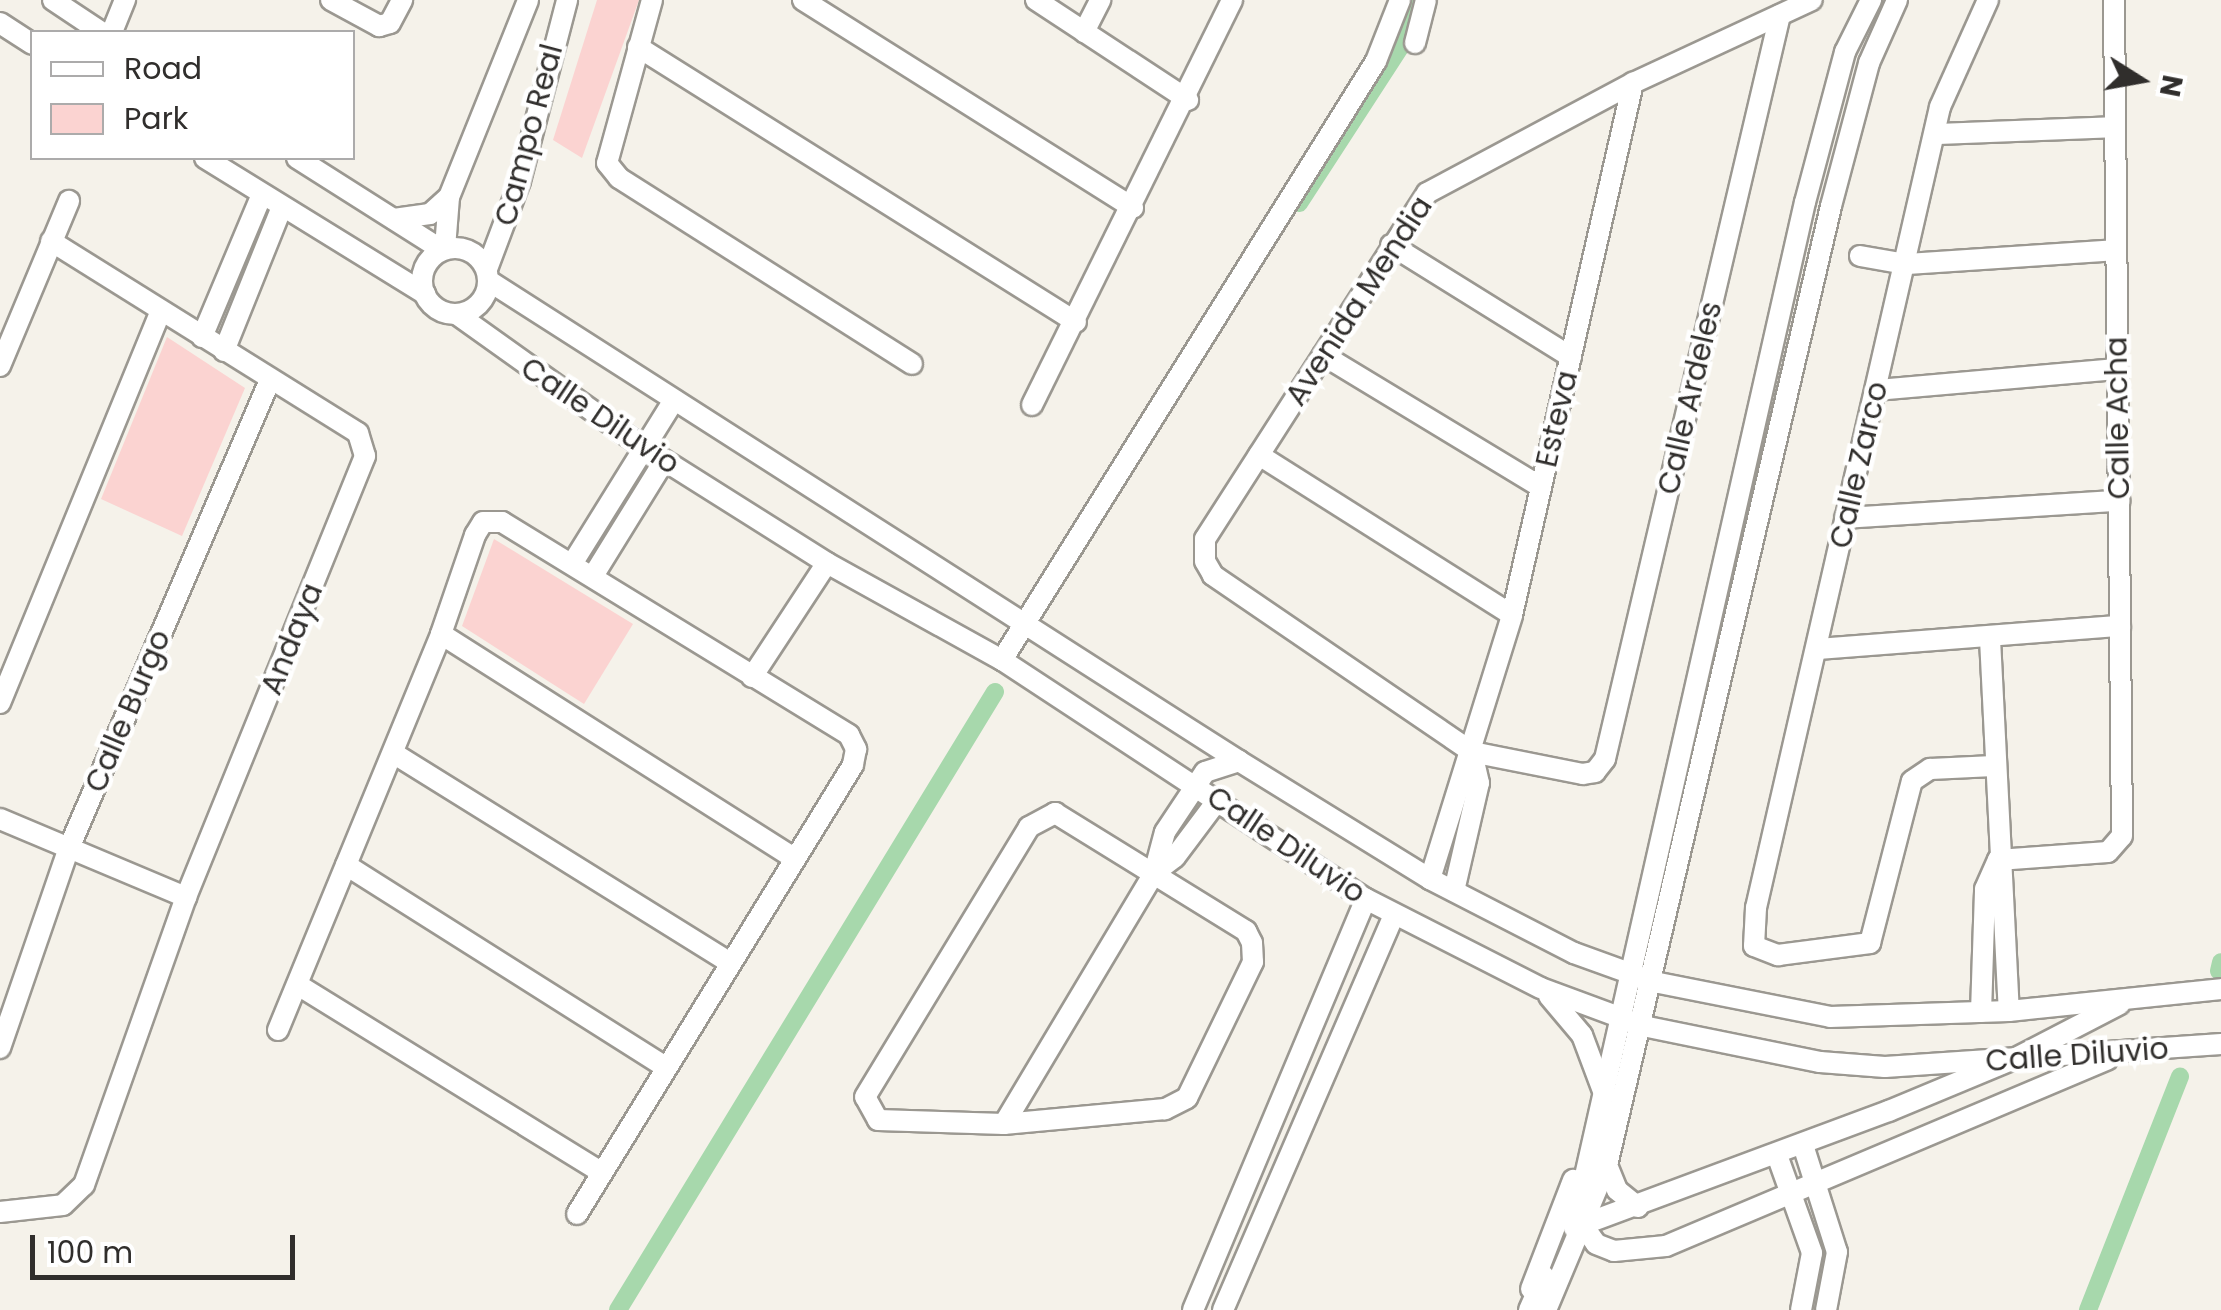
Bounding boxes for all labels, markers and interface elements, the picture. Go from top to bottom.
legend [30,30,355,160]
north arrow [2091,30,2191,130]
street label: Campo Real [488,40,570,230]
text: Road [124,47,202,90]
text: N [2150,72,2192,100]
text: Park [124,97,188,140]
street label: Avenida Mendia [1278,190,1440,412]
street label: Calle Ardeles [1650,298,1730,498]
street label: Calle Acha [2099,336,2137,500]
street label: Calle Diluvio [514,350,686,482]
street label: Esteva [1528,367,1586,471]
street label: Calle Zarco [1822,378,1896,552]
street label: Andaya [253,578,331,700]
street label: Calle Burgo [78,624,178,798]
street label: Calle Diluvio [1200,779,1372,911]
street label: Calle Diluvio [1984,1031,2170,1079]
scale bar [35,1215,300,1277]
text: 100 m [47,1231,133,1274]

